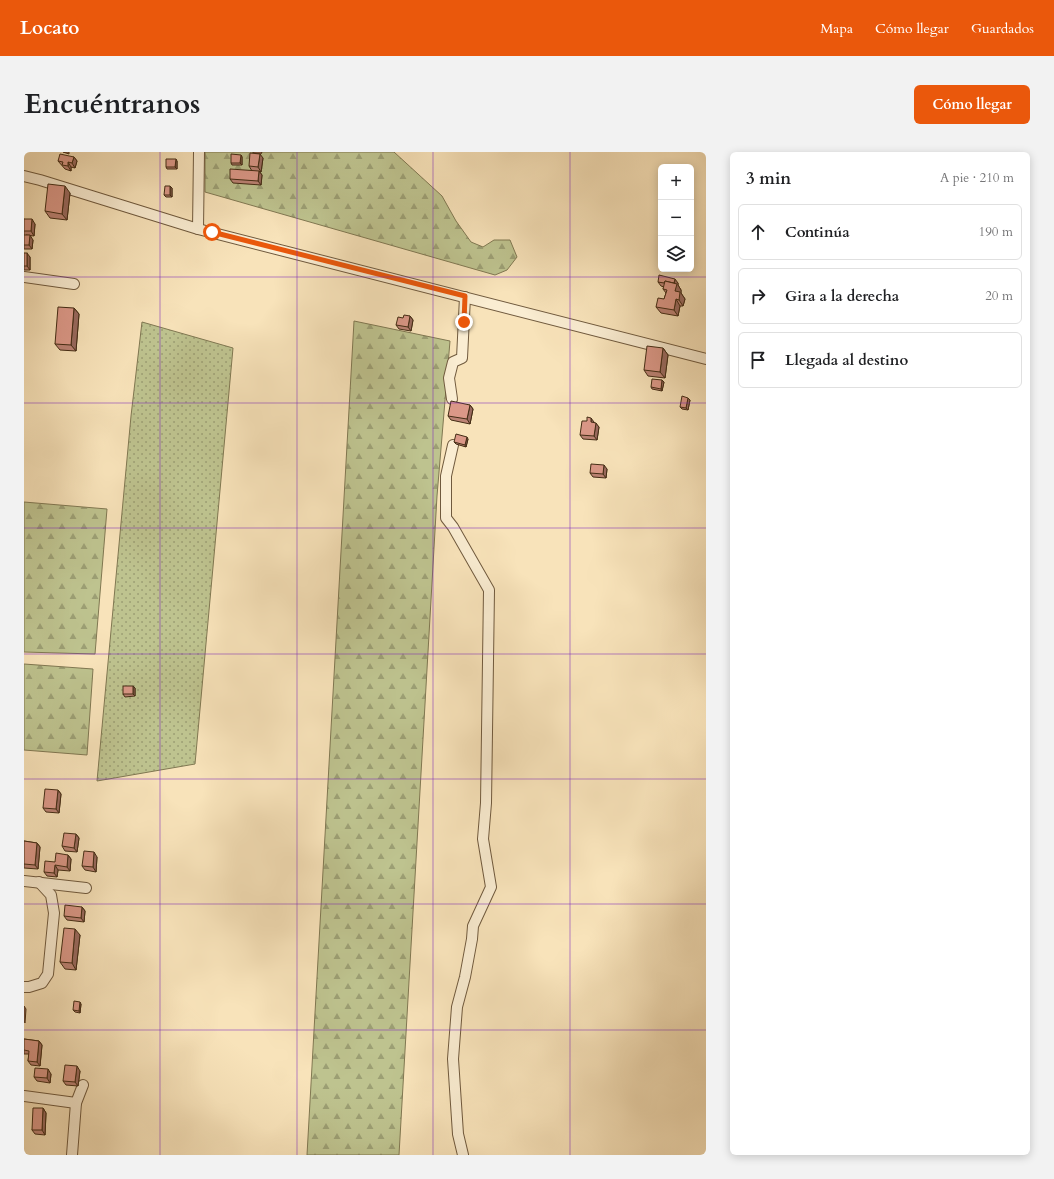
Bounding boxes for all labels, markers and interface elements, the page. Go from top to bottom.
text: Locato [20,15,79,41]
text: Mapa [820,19,853,38]
text: Cómo llegar [875,19,949,38]
text: Guardados [971,19,1034,38]
text: Encuéntranos [24,85,200,123]
button: Cómo llegar [914,85,1030,124]
map controls [658,164,694,272]
button: + [658,164,694,200]
text: 3 min [746,167,791,190]
text: A pie · 210 m [940,169,1014,187]
button: − [658,200,694,236]
icon: ahead [747,221,769,243]
text: Continúa [785,222,850,242]
route start [203,223,221,241]
text: 190 m [979,223,1013,241]
button: layers [658,236,694,272]
icon: right [747,285,769,307]
text: Gira a la derecha [785,286,899,306]
text: 20 m [985,287,1013,305]
route end [455,313,473,331]
icon: arrive [747,349,769,371]
text: Llegada al destino [785,350,908,370]

